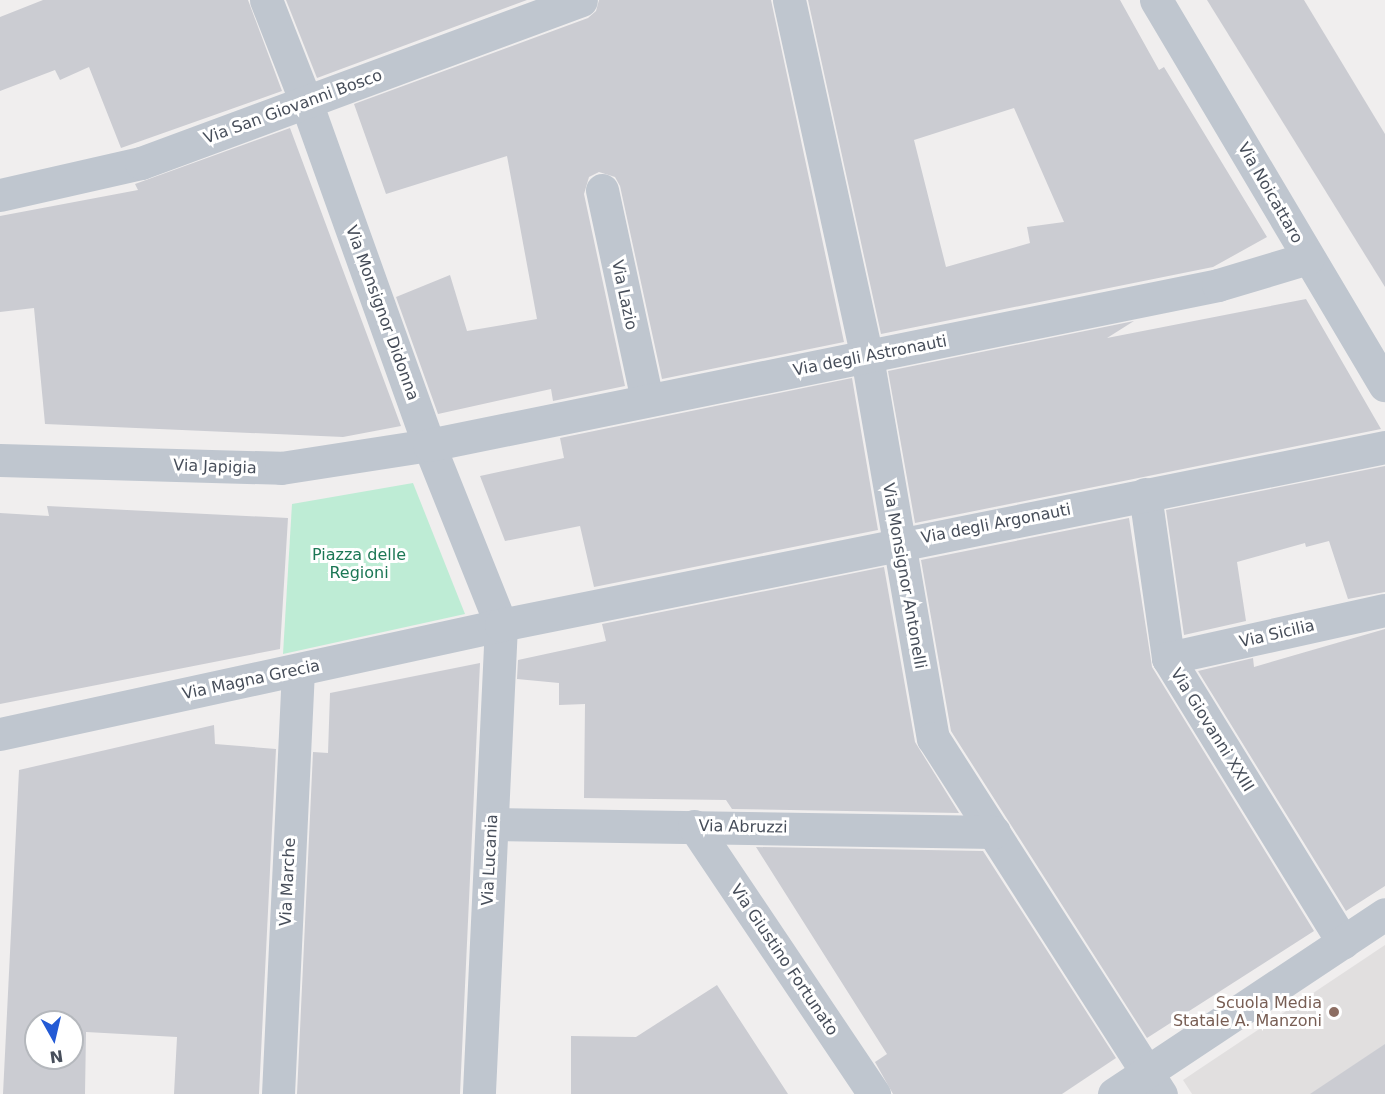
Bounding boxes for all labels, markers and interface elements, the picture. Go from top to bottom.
street label: Via San Giovanni Bosco [201,66,385,148]
street label: Via Noicattaro [1233,139,1307,247]
street label: Via Monsignor Didonna [341,223,423,403]
street label: Via Lazio [607,258,641,332]
street label: Via degli Astronauti [791,332,949,380]
street label: Via Japigia [173,456,257,478]
street label: Via Monsignor Antonelli [878,481,930,671]
street label: Via degli Argonauti [920,500,1072,548]
park label: Piazza delle Regioni [312,545,406,583]
street label: Via Sicilia [1238,616,1316,652]
street label: Via Magna Grecia [180,656,322,704]
street label: Via Giovanni XXIII [1166,665,1258,795]
street label: Via Lucania [478,814,502,906]
street label: Via Abruzzi [698,817,788,837]
street label: Via Marche [276,837,300,927]
street label: Via Giustino Fortunato [726,881,842,1039]
place label: Scuola Media Statale A. Manzoni [1173,993,1322,1031]
marker: Scuola Media Statale A. Manzoni [1327,1005,1341,1019]
north arrow [24,1010,84,1070]
text: N [48,1046,64,1067]

